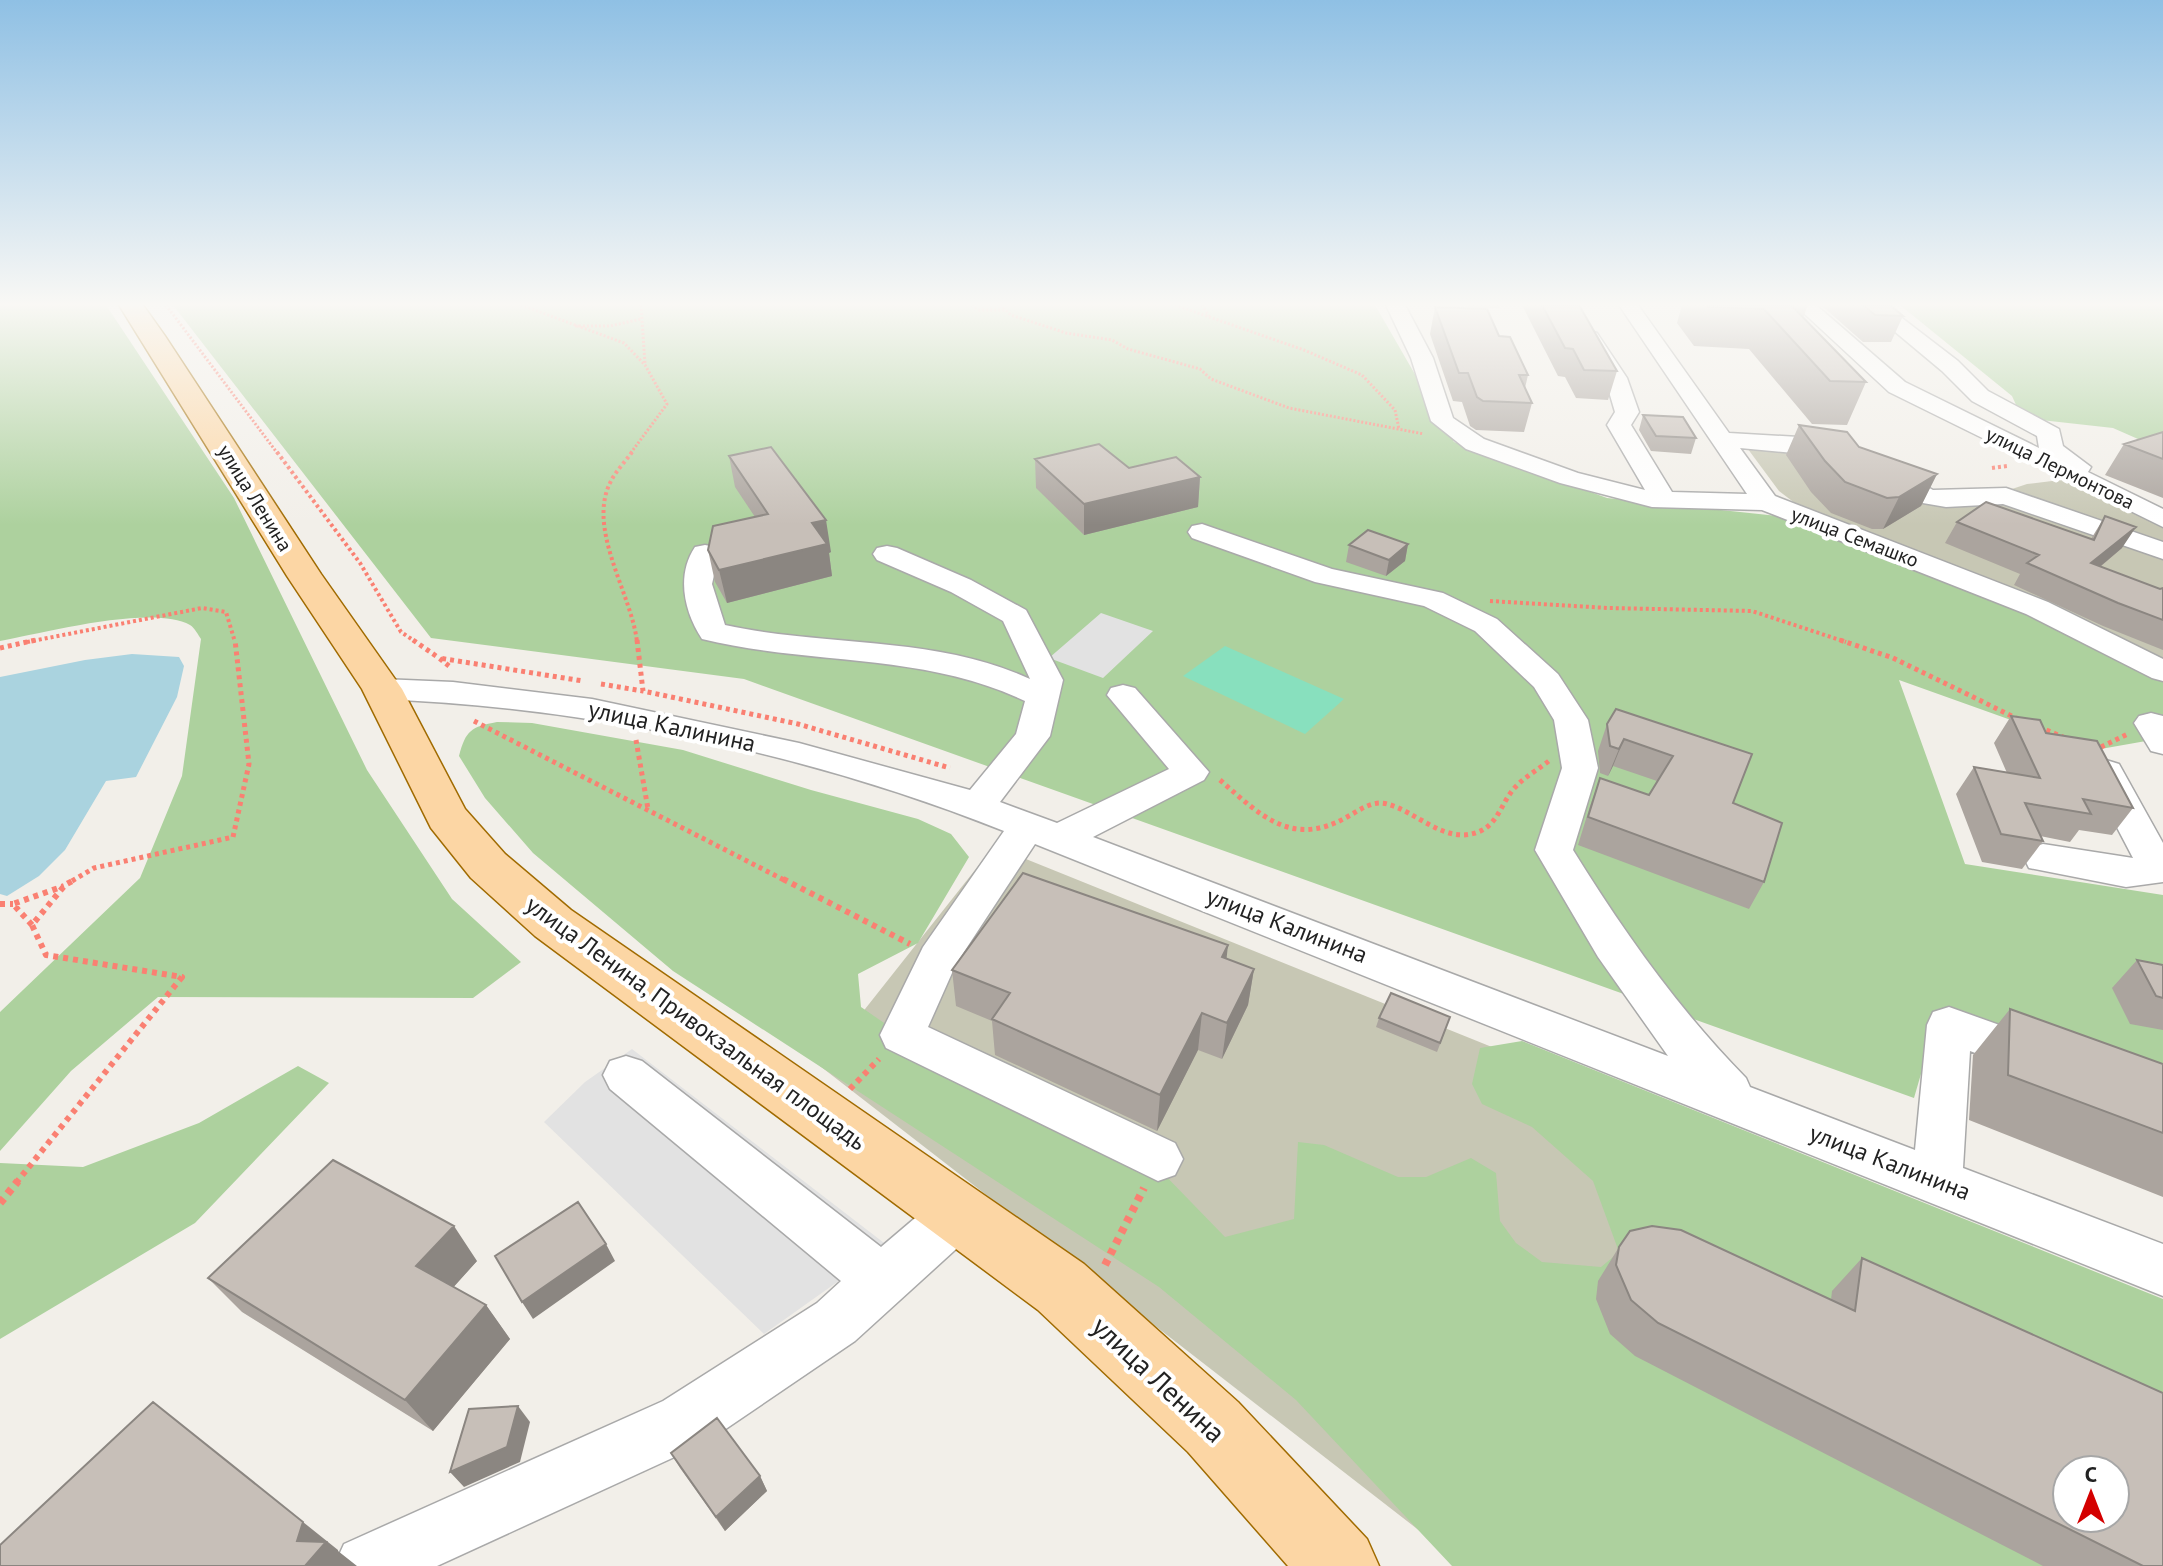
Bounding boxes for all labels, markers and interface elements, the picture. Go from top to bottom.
street label: улица Лермонтова [1981,421,2139,515]
street label: улица Ленина [212,440,298,556]
street label: улица Семашко [1787,501,1923,573]
street label: улица Калинина [586,693,758,759]
street label: улица Калинина [1202,880,1372,970]
street label: улица Ленина, Привокзальная площадь [520,889,872,1157]
street label: улица Калинина [1805,1117,1975,1207]
street label: улица Ленина [1084,1308,1234,1450]
north arrow [2051,1454,2131,1534]
text: С [2085,1460,2097,1488]

